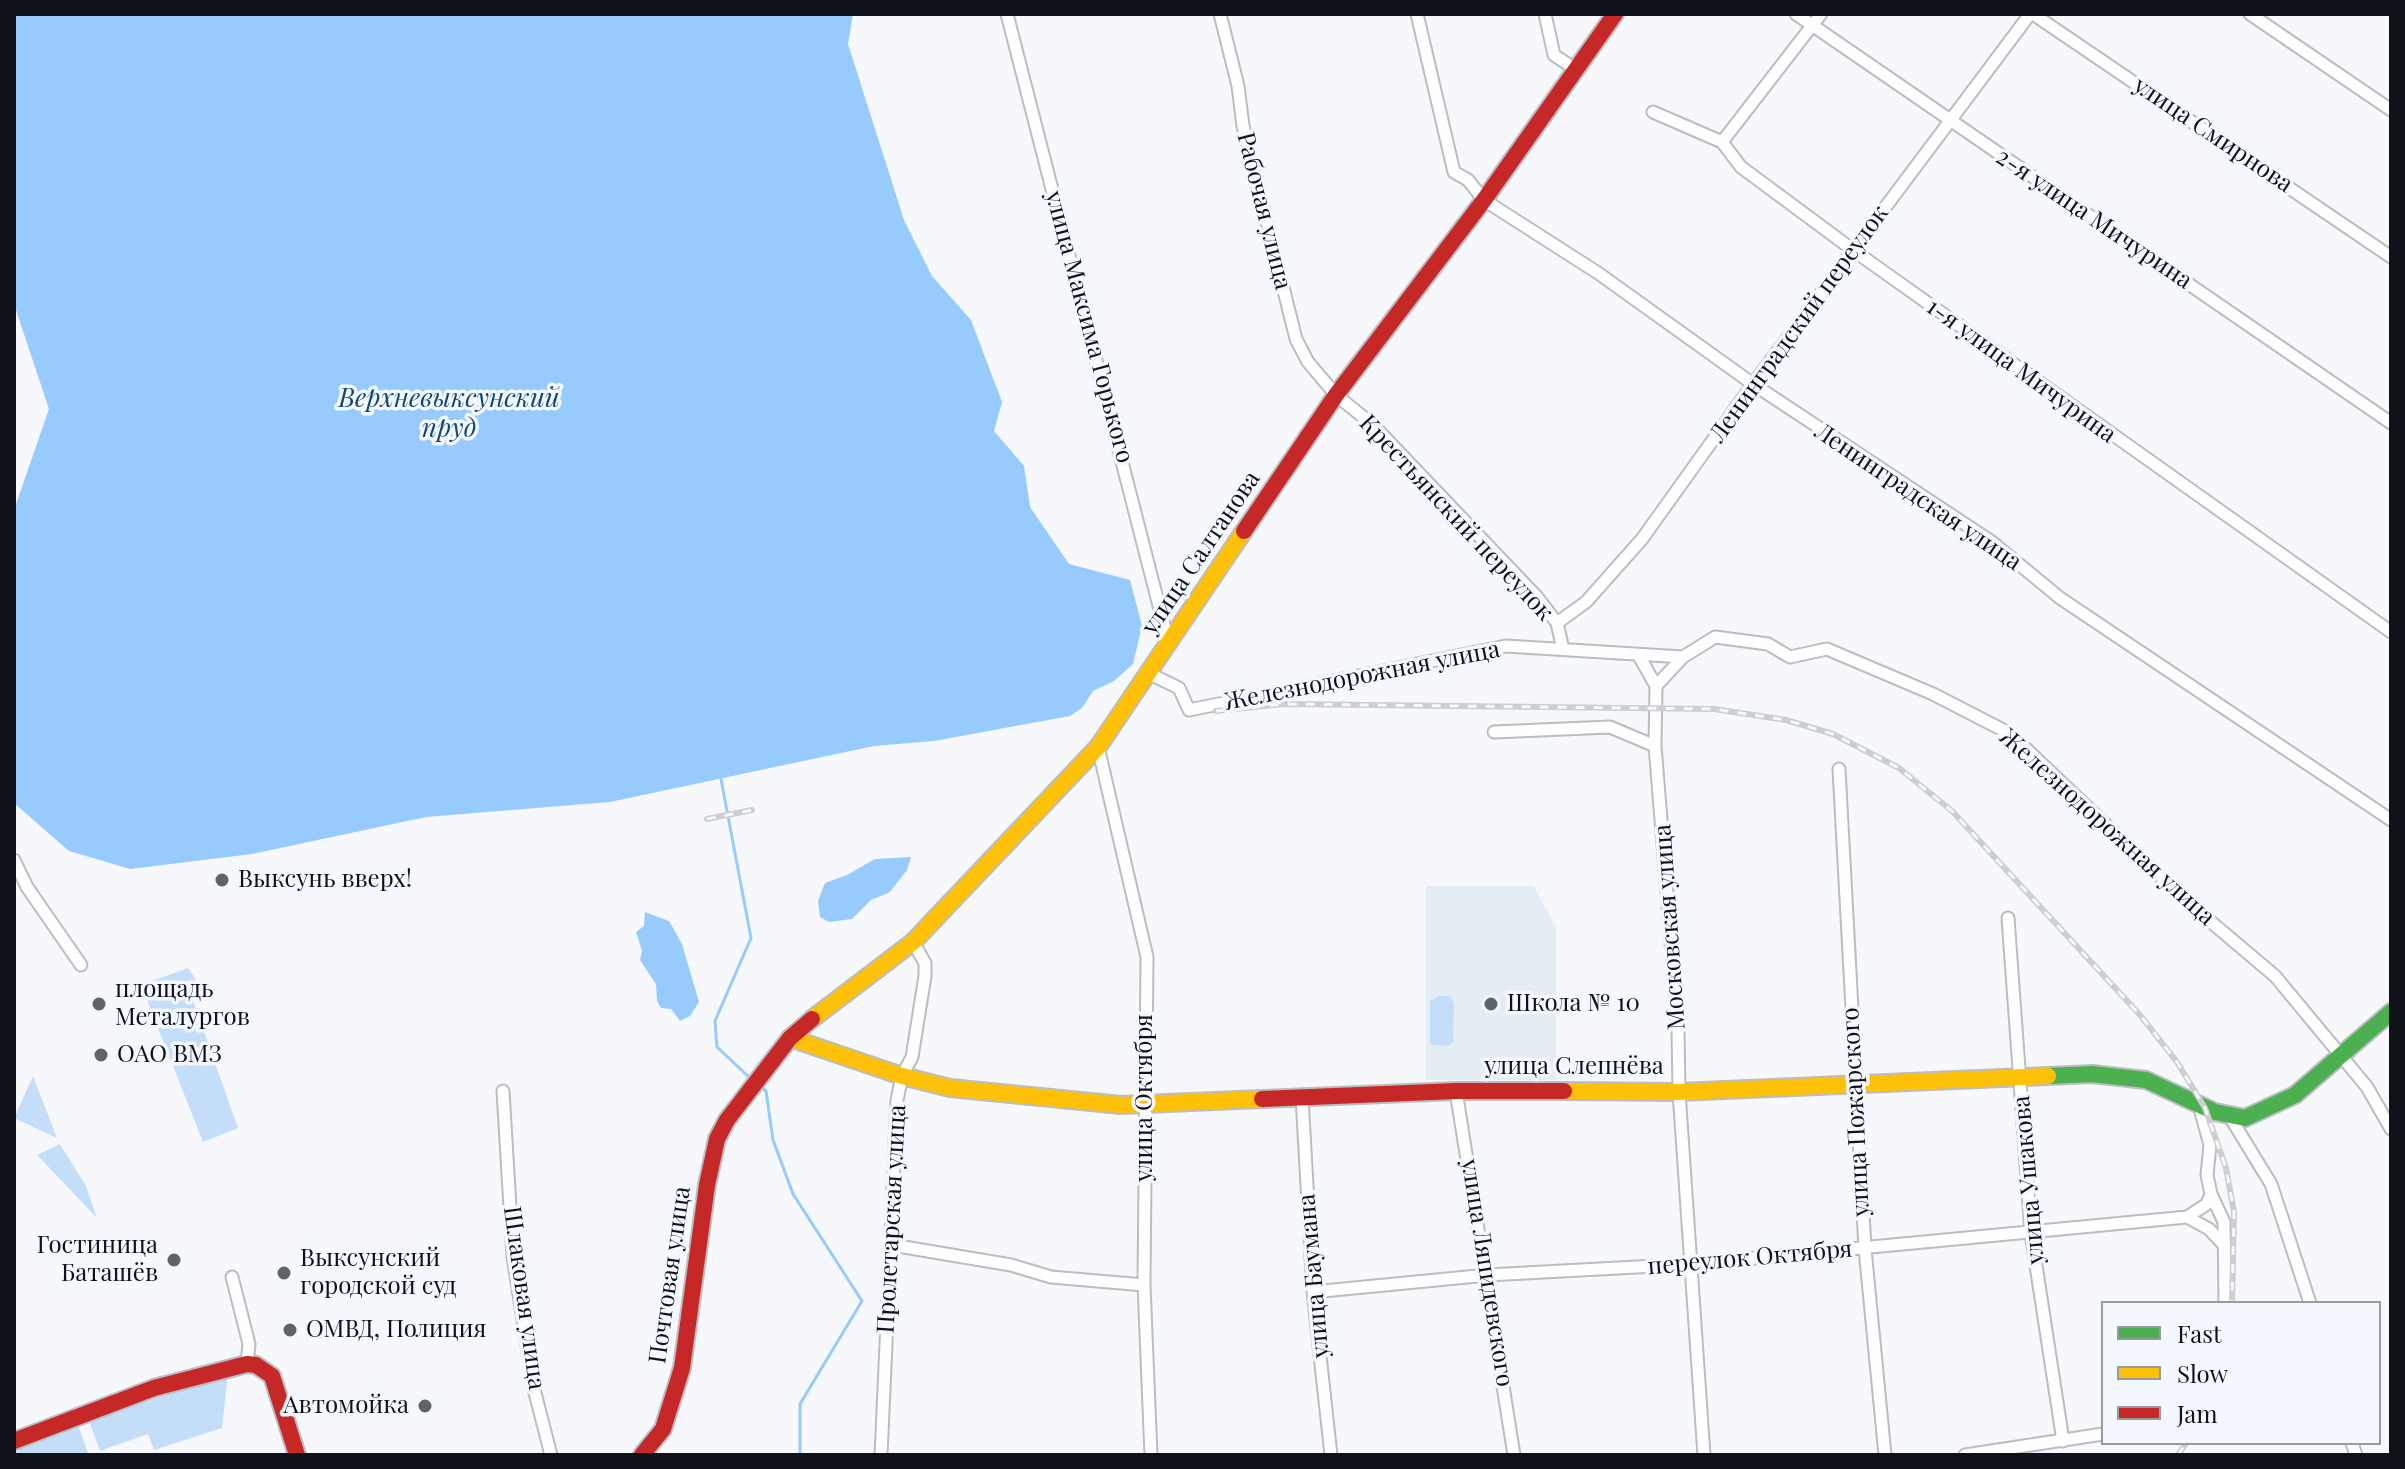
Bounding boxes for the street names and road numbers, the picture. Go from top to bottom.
street label: улица Смирнова [2128,71,2298,199]
street label: Рабочая улица [1231,130,1297,292]
street label: 2-я улица Мичурина [1990,143,2198,295]
street label: улица Максима Горького [1039,188,1139,466]
street label: Ленинградский переулок [1703,200,1895,448]
street label: 1-я улица Мичурина [1921,293,2121,449]
street label: Крестьянский переулок [1353,409,1559,627]
street label: Ленинградская улица [1809,417,2027,577]
street label: улица Салтанова [1136,466,1266,640]
street label: Железнодорожная улица [1222,635,1502,717]
street label: Железнодорожная улица [1993,722,2221,932]
street label: Московская улица [1648,823,1692,1031]
street label: улица Пожарского [1836,1007,1876,1217]
street label: улица Октября [1131,1014,1159,1182]
street label: улица Слепнёва [1484,1053,1664,1081]
street label: улица Ушакова [2007,1094,2051,1266]
street label: Пролетарская улица [872,1104,912,1334]
street label: улица Ляпидевского [1455,1157,1519,1389]
street label: Почтовая улица [643,1185,697,1365]
street label: улица Баумана [1292,1193,1336,1359]
street label: Шлаковая улица [497,1205,551,1391]
street label: переулок Октября [1646,1235,1854,1281]

